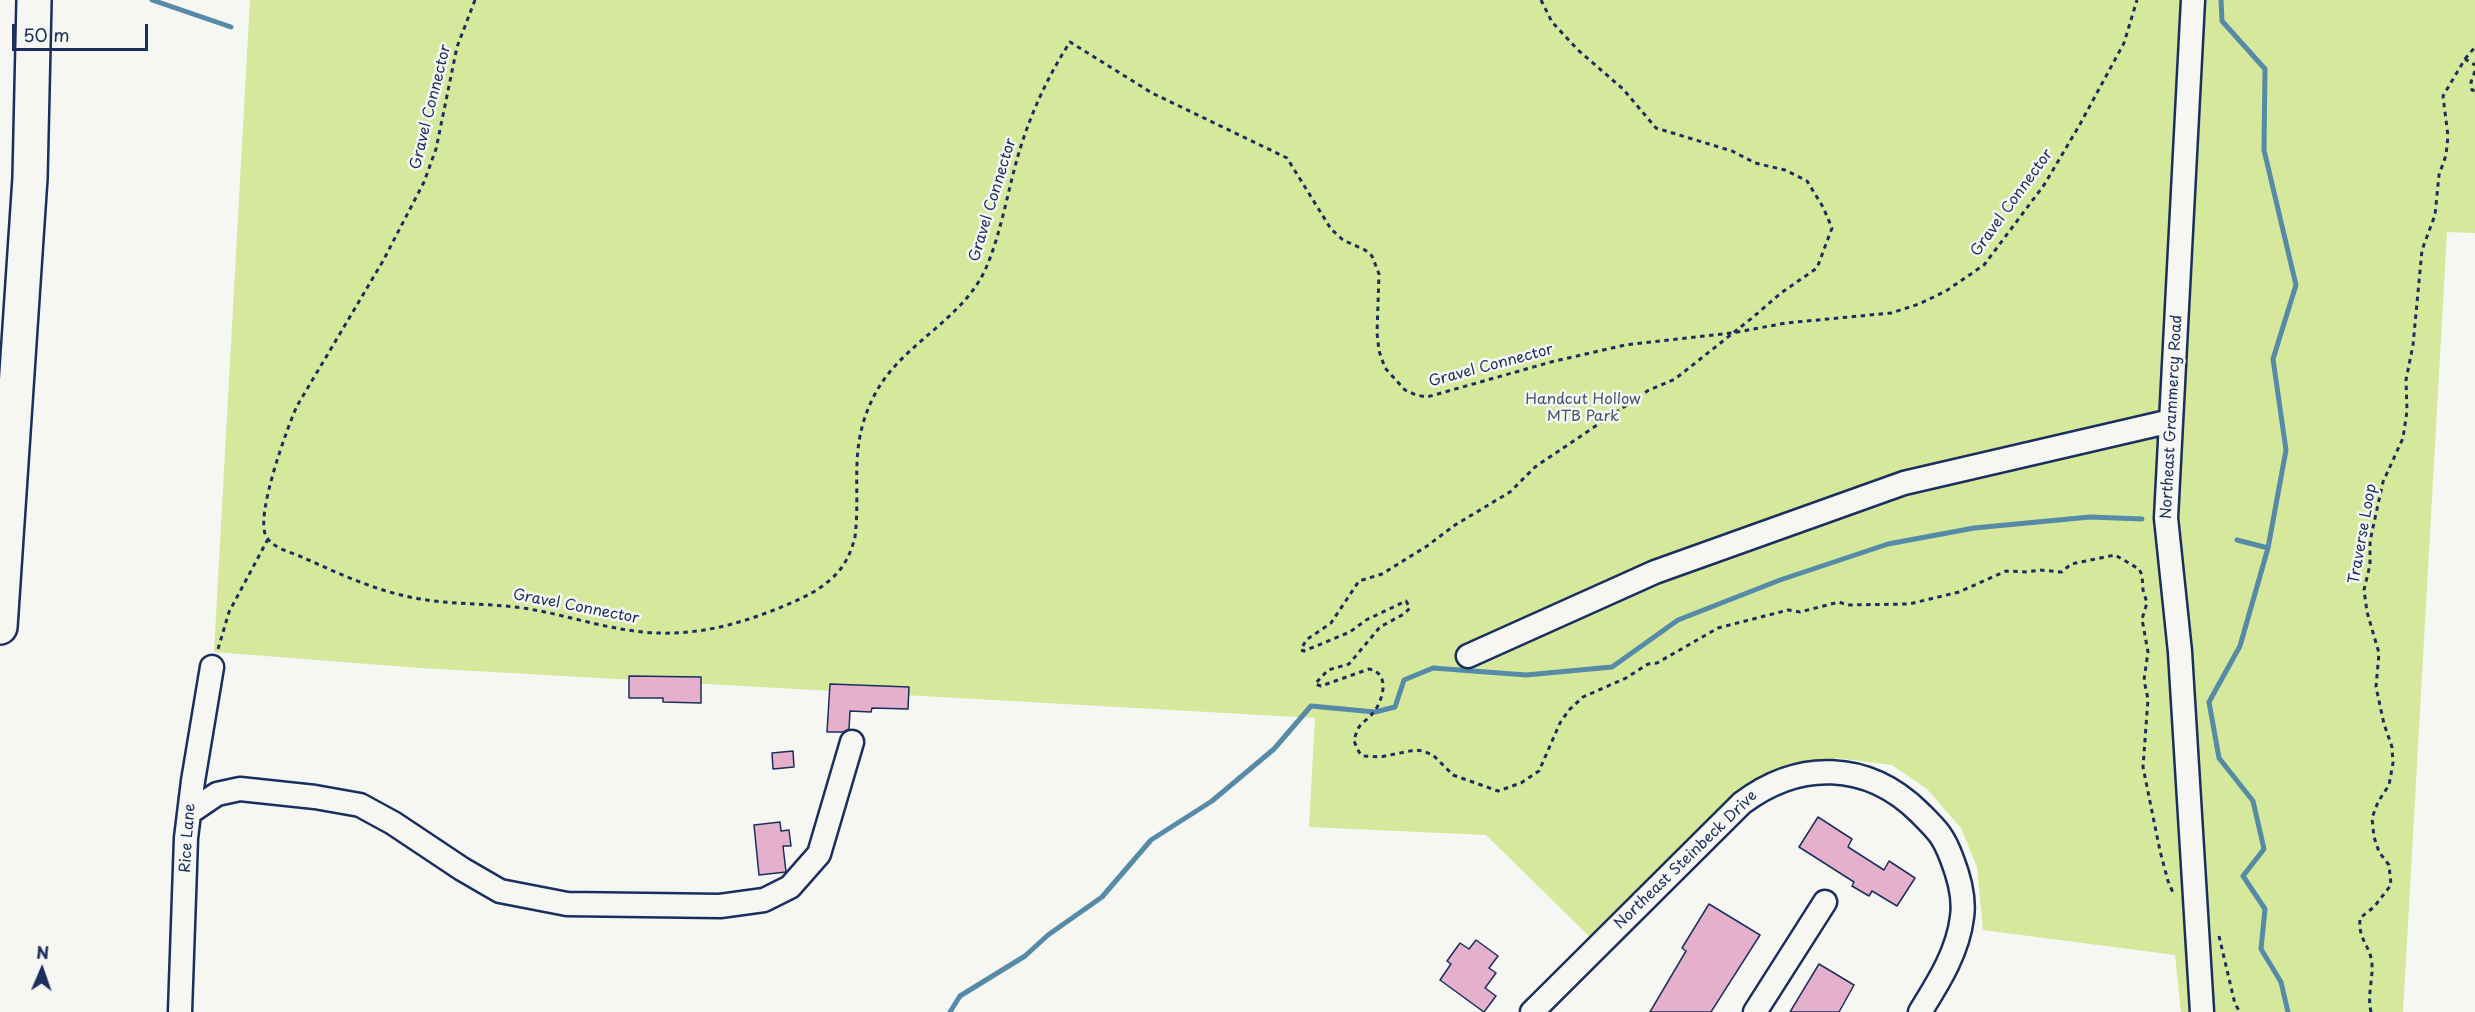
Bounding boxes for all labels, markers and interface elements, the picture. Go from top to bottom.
scale bar [15,12,152,50]
text: 50 m [23,21,70,48]
street label: Gravel Connector [407,43,455,171]
street label: Gravel Connector [966,136,1020,264]
street label: Gravel Connector [1967,146,2057,260]
street label: Northeast Grammercy Road [2158,314,2186,520]
street label: Gravel Connector [1427,341,1555,391]
park label: Handcut Hollow MTB Park [1525,391,1641,426]
street label: Traverse Loop [2345,482,2381,586]
street label: Gravel Connector [511,586,641,628]
street label: Northeast Steinbeck Drive [1611,787,1761,933]
street label: Rice Lane [177,803,199,873]
north arrow [12,940,72,1000]
text: N [36,940,49,964]

